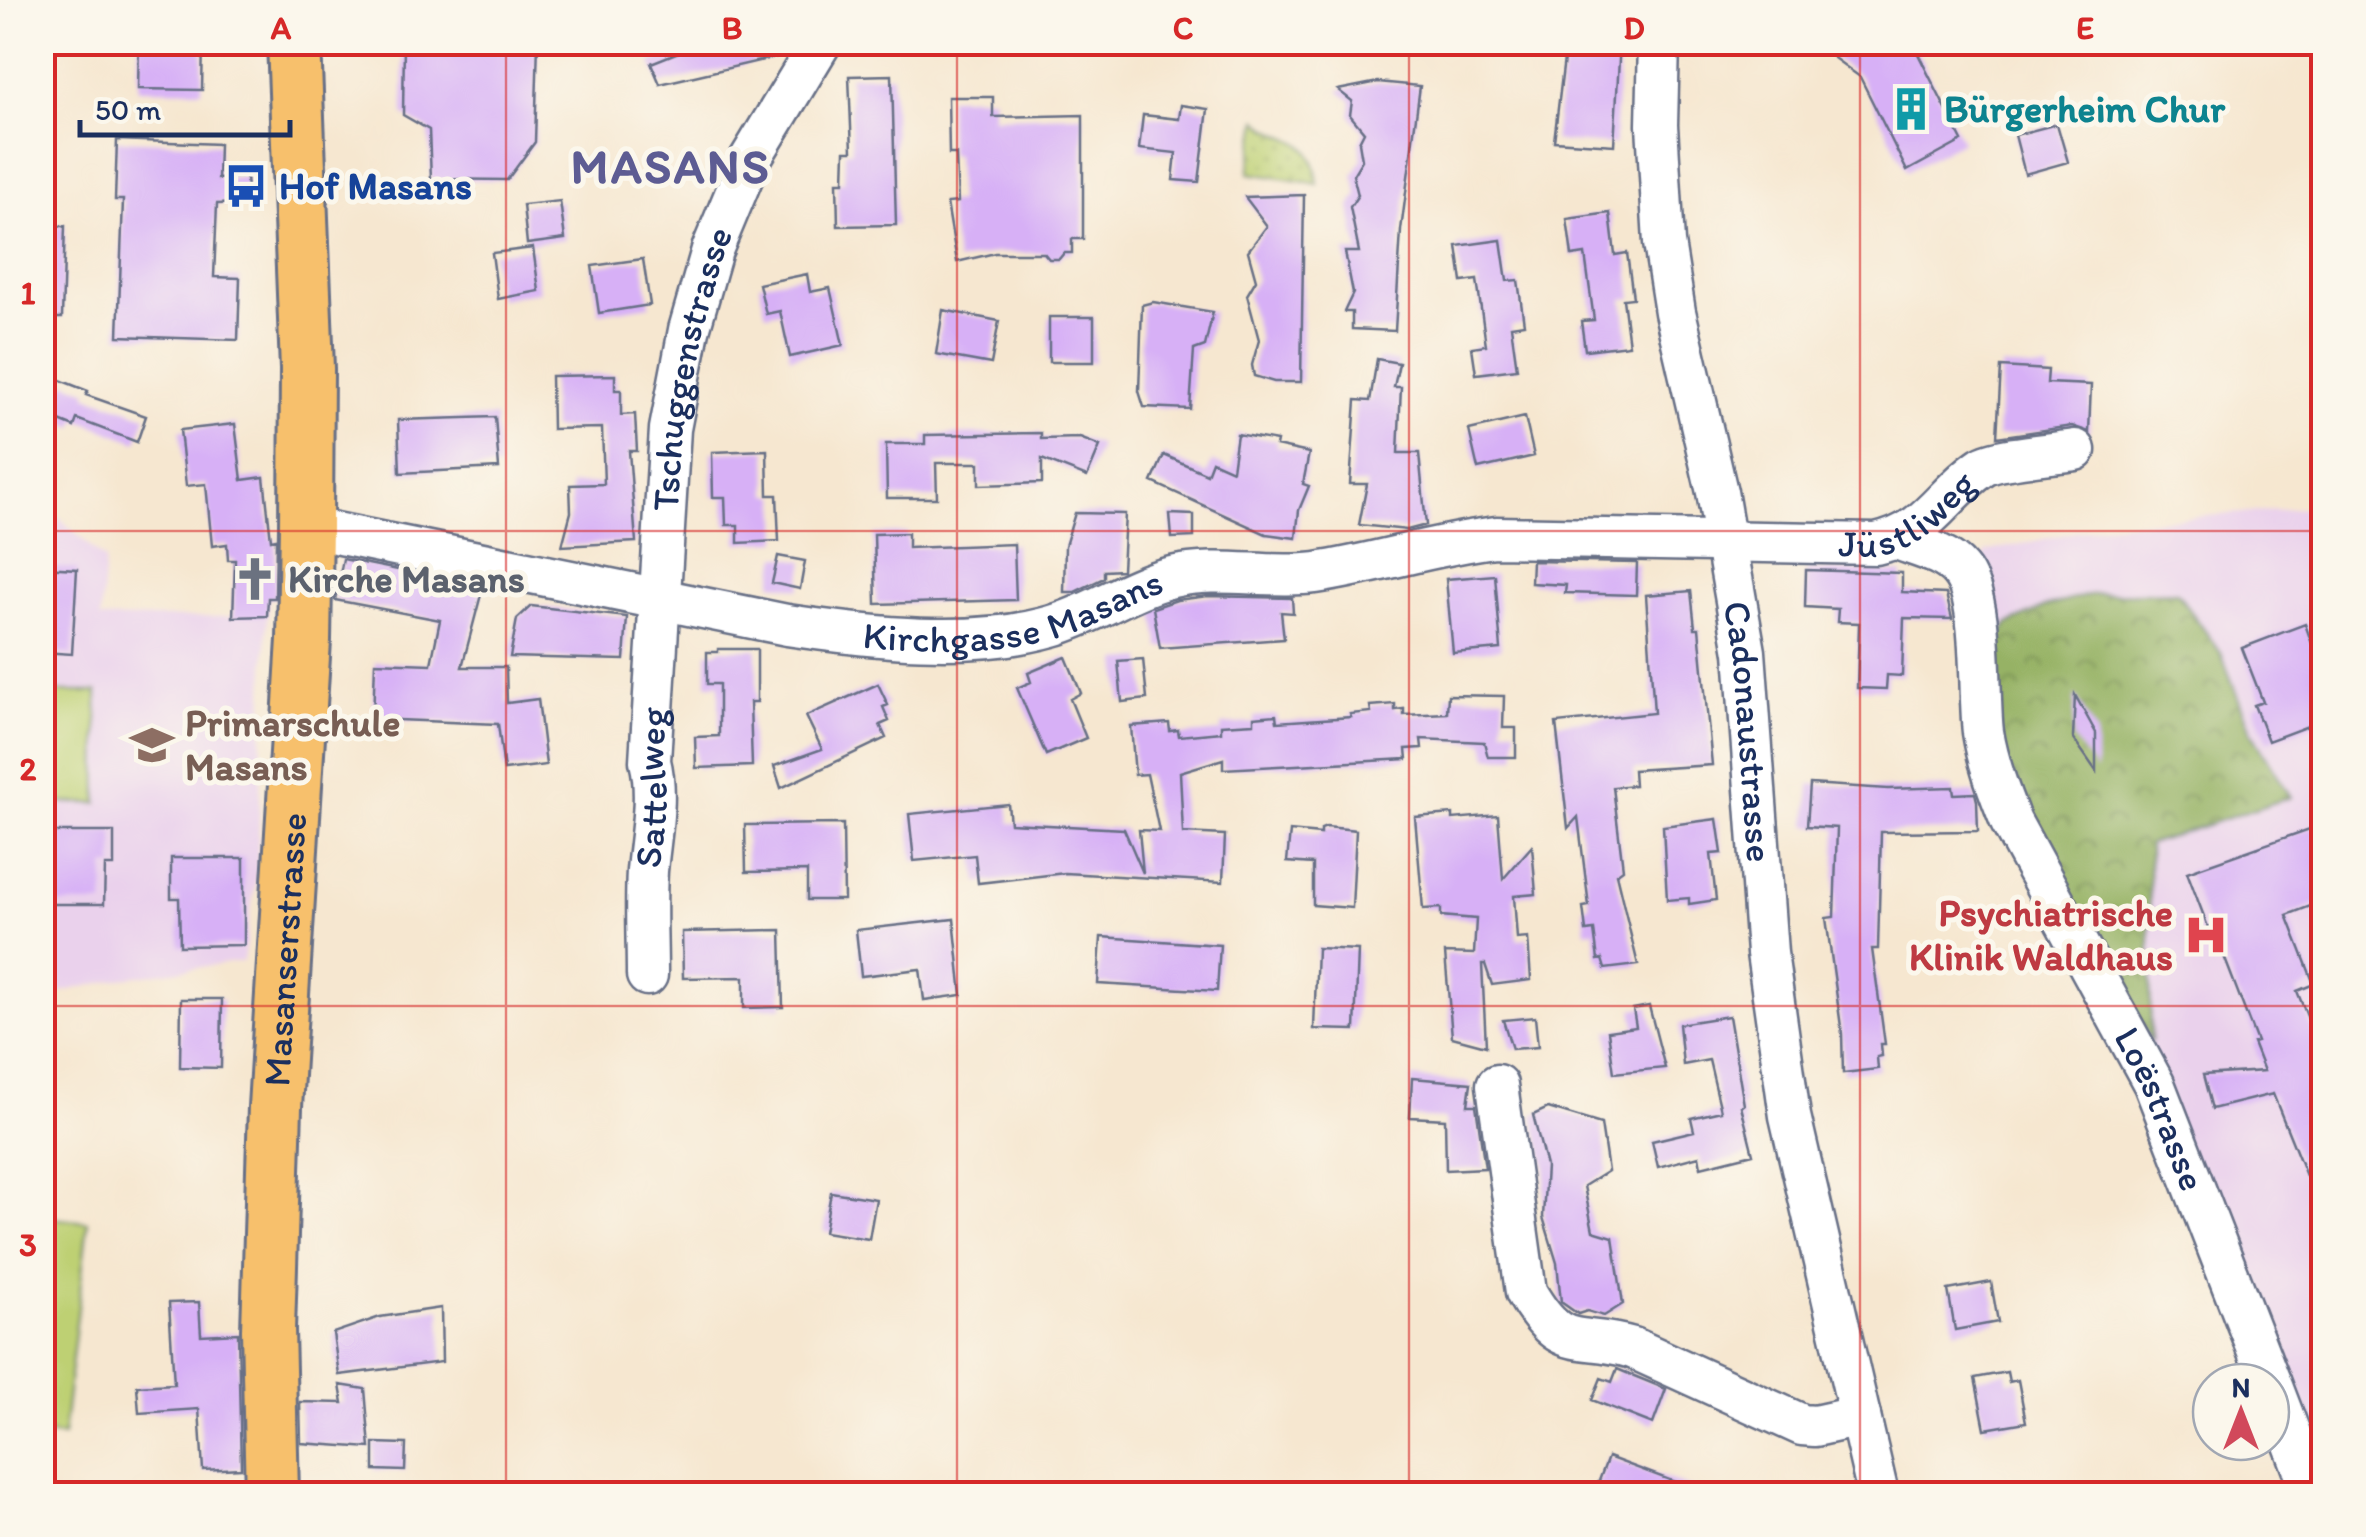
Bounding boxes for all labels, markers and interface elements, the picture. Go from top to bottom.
text: A [270,9,292,47]
text: B [722,9,742,47]
text: C [1173,9,1193,47]
text: D [1623,9,1645,47]
text: E [2076,9,2094,47]
scale bar [80,75,290,137]
building icon: Bürgerheim Chur [1887,85,1935,133]
place label: Bürgerheim Chur [1944,86,2226,132]
text: 50 m [95,91,161,128]
district label: MASANS [571,137,771,195]
bus stop icon: Hof Masans [222,162,270,210]
place label: Hof Masans [279,163,472,209]
street label: Tschuggenstrasse [642,220,742,512]
text: 1 [21,274,36,312]
street label: Jüstliweg [1838,460,1985,567]
church icon: Kirche Masans [231,555,279,603]
place label: Kirche Masans [288,556,525,602]
street label: Kirchgasse Masans [861,558,1169,662]
street label: Cadonaustrasse [1713,597,1783,864]
place label: Primarschule Masans [185,700,400,790]
street label: Sattelweg [624,705,677,870]
school or university icon: Primarschule Masans [128,721,176,769]
text: 2 [20,750,37,788]
street label: Masanserstrasse [253,811,316,1088]
place label: Psychiatrische Klinik Waldhaus [1909,890,2173,980]
hospital icon: Psychiatrische Klinik Waldhaus [2182,911,2230,959]
street label: Loëstrasse [2104,1019,2216,1197]
text: 3 [19,1226,37,1264]
north arrow [2191,1362,2291,1462]
text: N [2232,1370,2250,1404]

